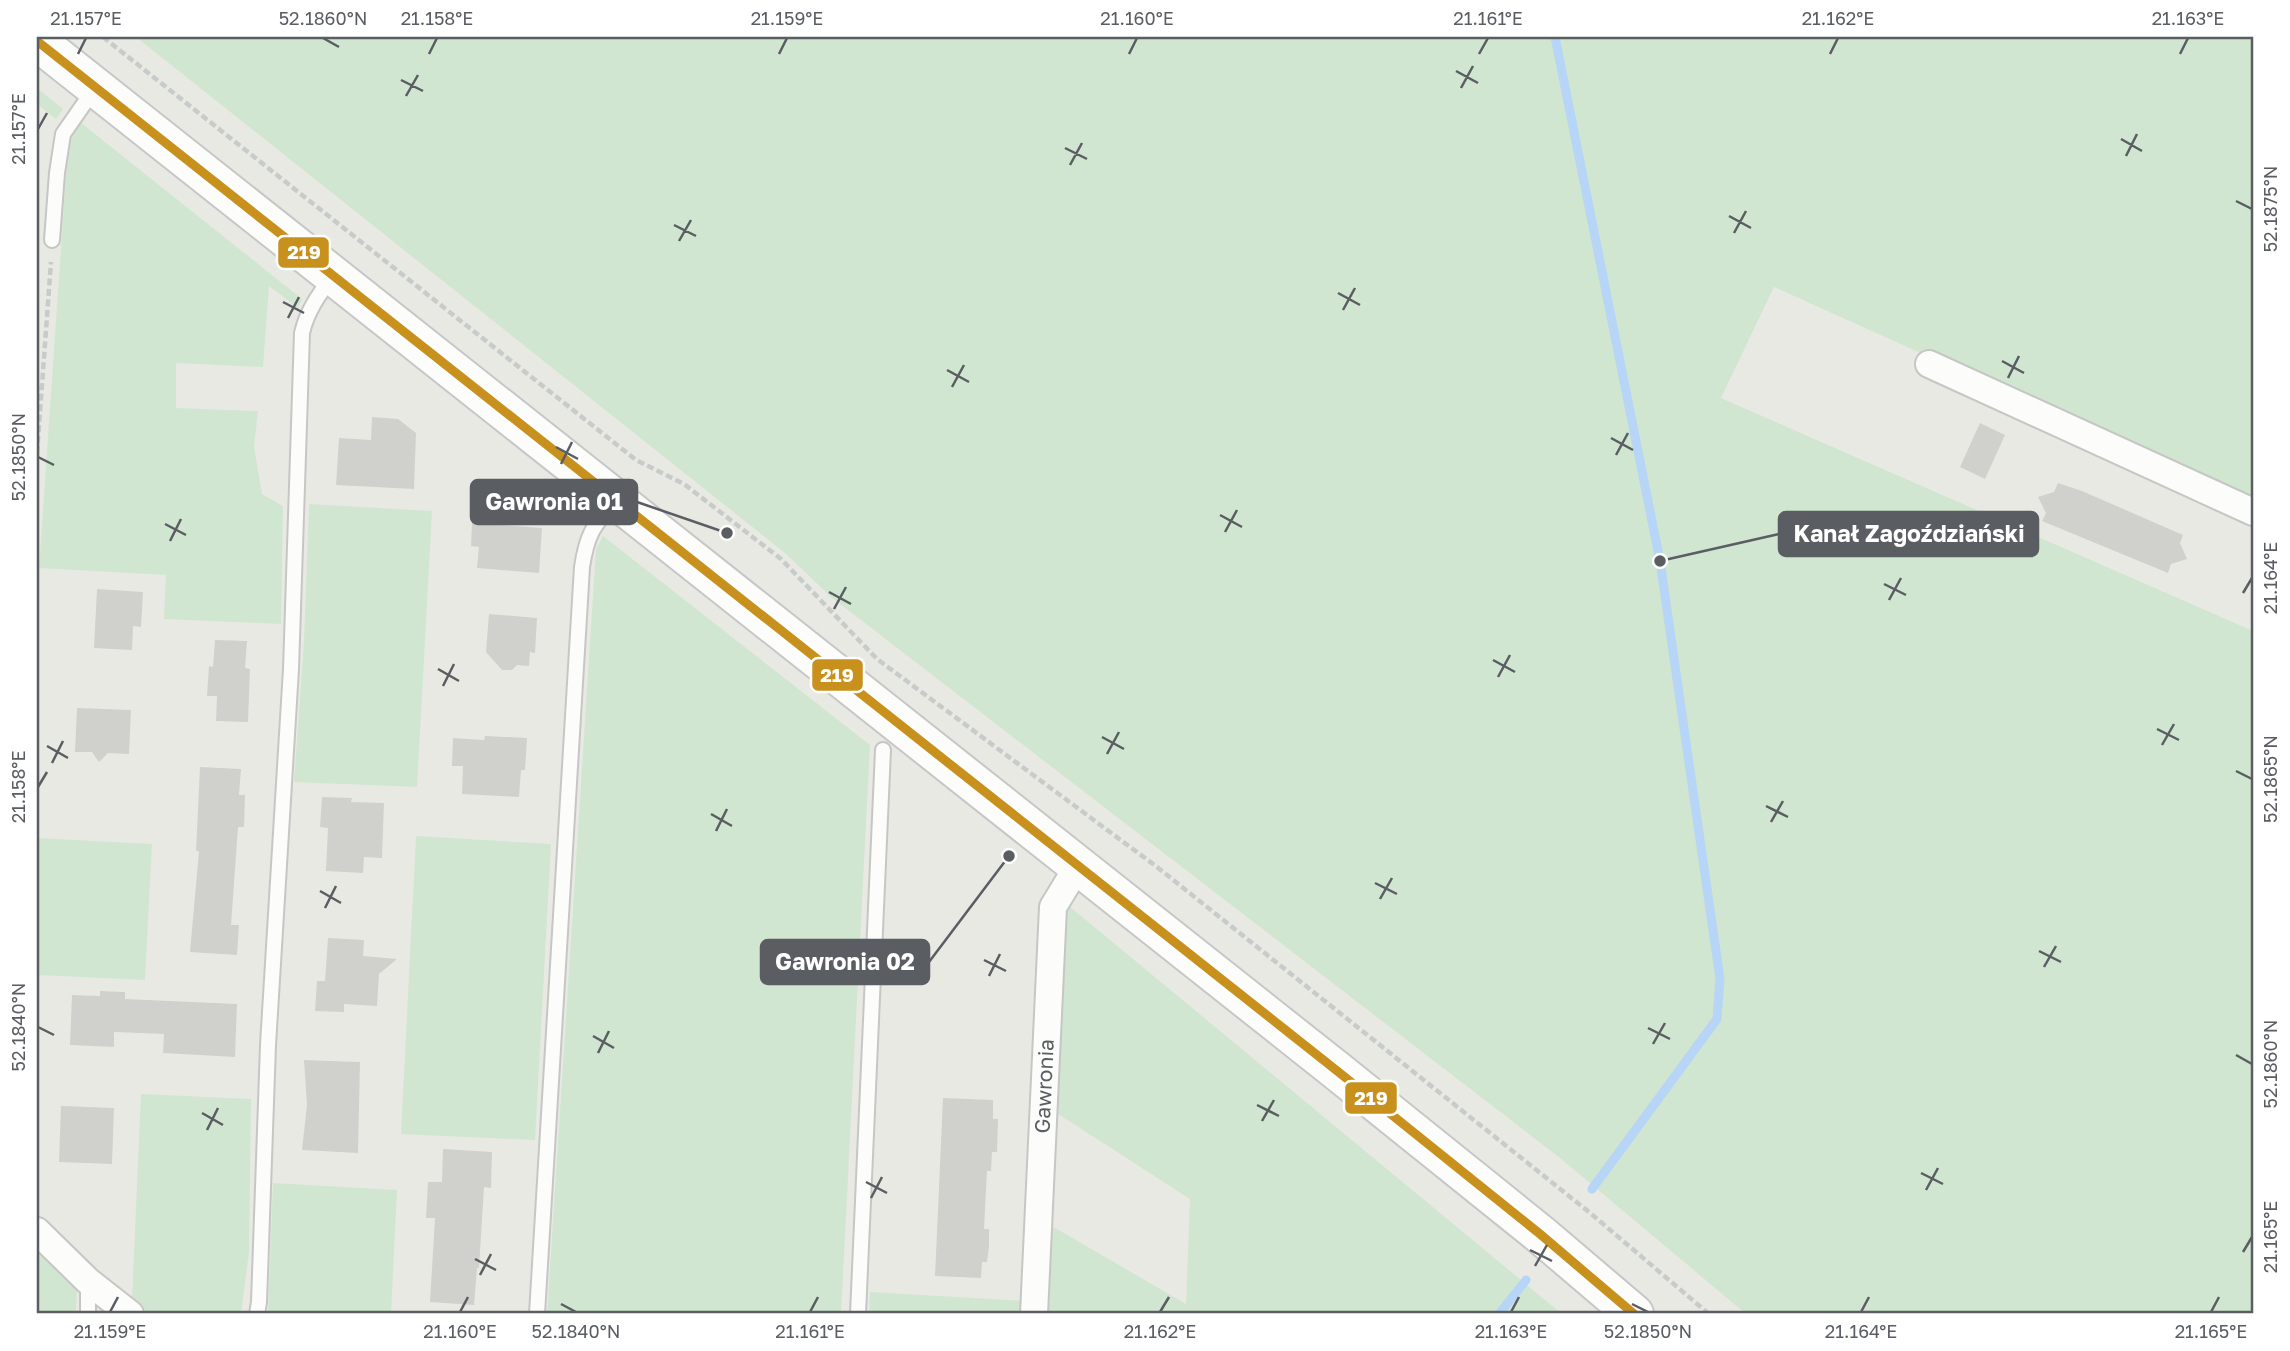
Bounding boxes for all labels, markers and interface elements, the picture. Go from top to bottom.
text: 21.157°E [50,7,122,29]
text: 52.1860°N [279,7,367,29]
text: 21.158°E [401,7,473,29]
text: 21.159°E [751,7,823,29]
text: 21.160°E [1100,7,1174,29]
text: 21.161°E [1453,7,1523,29]
text: 21.162°E [1802,7,1874,29]
text: 21.163°E [2152,7,2224,29]
text: 21.157°E [7,93,29,165]
text: 52.1875°N [2259,166,2281,252]
line badge: 219 [277,236,330,269]
text: 219 [287,240,321,263]
text: 52.1850°N [7,413,29,501]
callout: Gawronia 01 [471,480,637,524]
text: Gawronia 01 [485,487,623,515]
callout: Kanał Zagoździański [1779,512,2038,556]
text: Kanał Zagoździański [1794,519,2024,547]
text: 21.164°E [2259,542,2281,614]
line badge: 219 [811,658,864,692]
text: 219 [820,663,854,686]
text: 52.1865°N [2259,735,2281,823]
text: 21.158°E [7,751,29,823]
callout: Gawronia 02 [761,940,929,984]
text: Gawronia 02 [775,947,915,975]
text: 52.1840°N [7,983,29,1071]
text: 52.1860°N [2259,1020,2281,1108]
street label: Gawronia [1028,1038,1059,1134]
line badge: 219 [1344,1081,1398,1115]
text: 219 [1354,1086,1388,1109]
text: 21.165°E [2259,1201,2281,1273]
text: 21.159°E [74,1320,146,1342]
text: 21.160°E [423,1320,497,1342]
text: 52.1840°N [532,1320,620,1342]
text: 21.161°E [775,1320,845,1342]
text: 21.162°E [1124,1320,1196,1342]
text: 21.163°E [1475,1320,1547,1342]
text: 52.1850°N [1604,1320,1692,1342]
text: 21.164°E [1825,1320,1897,1342]
text: 21.165°E [2175,1320,2247,1342]

